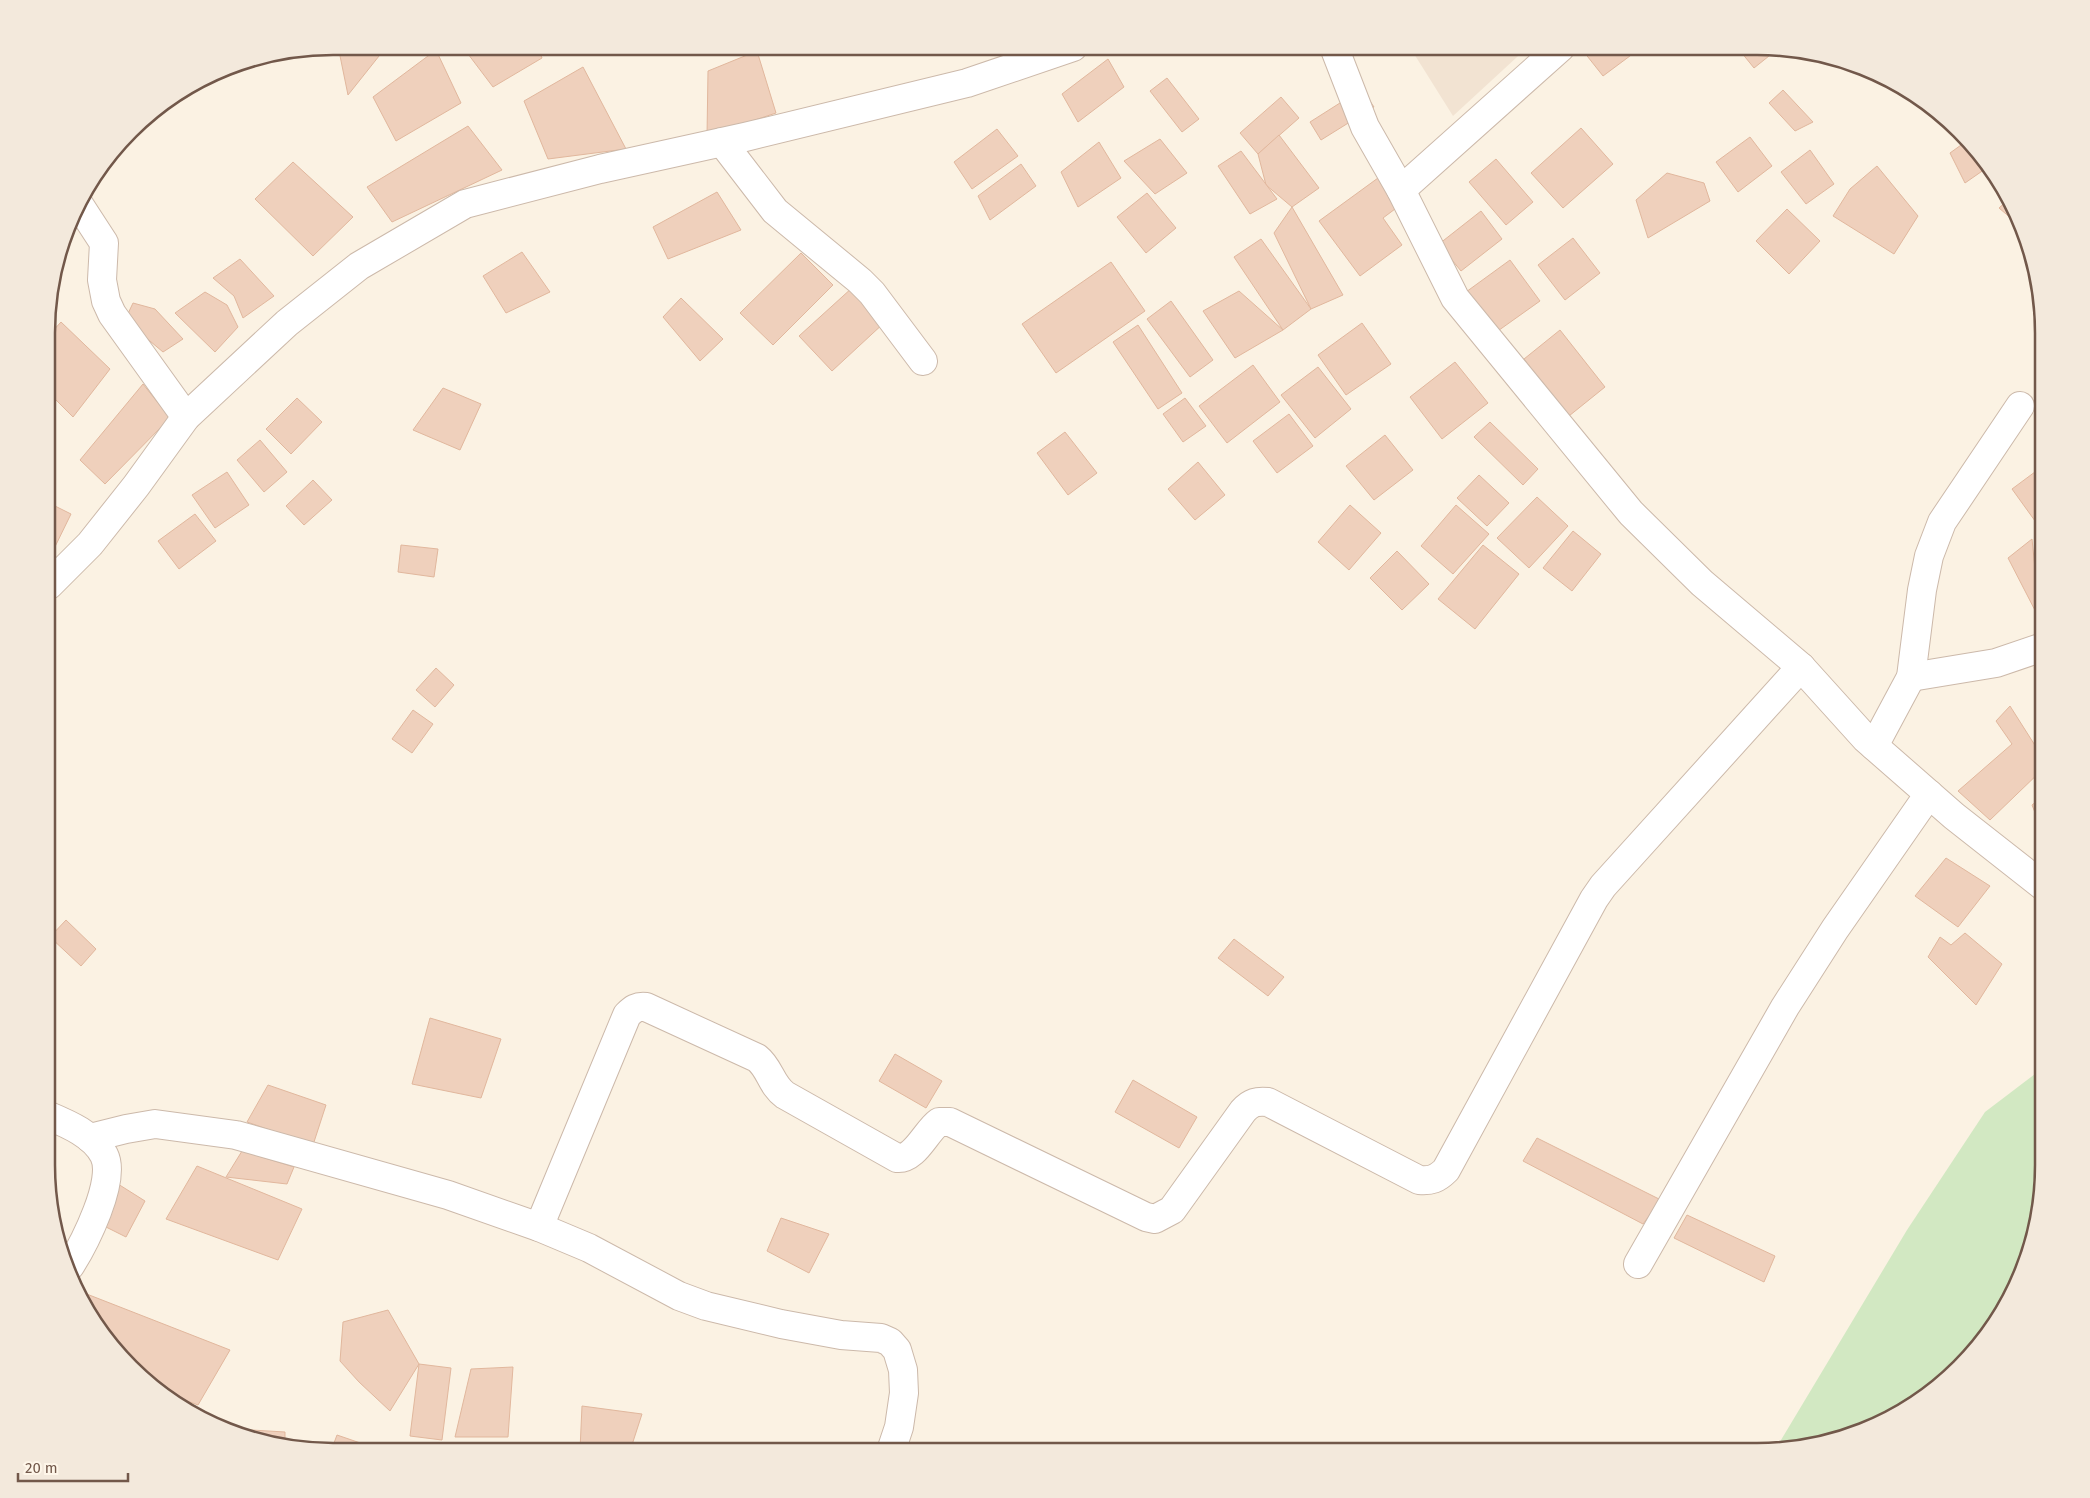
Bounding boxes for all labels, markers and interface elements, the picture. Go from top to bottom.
scale bar [18,1450,128,1482]
text: 20 m [25,1459,58,1477]

